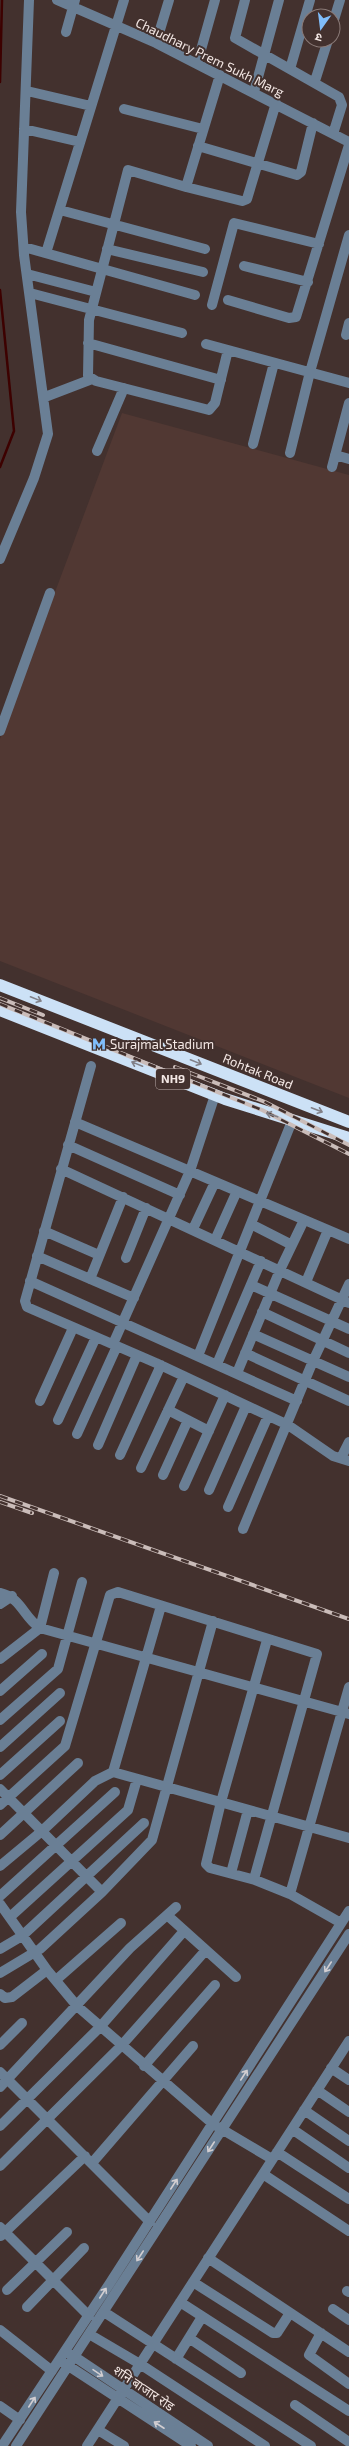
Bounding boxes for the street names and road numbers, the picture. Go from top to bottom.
street label: Chaudhary Prem Sukh Marg [133,14,287,100]
street label: Rohtak Road [221,1050,295,1092]
road number: NH9 [156,1069,190,1089]
street label: शनि बाजार रोड [111,2362,178,2415]

